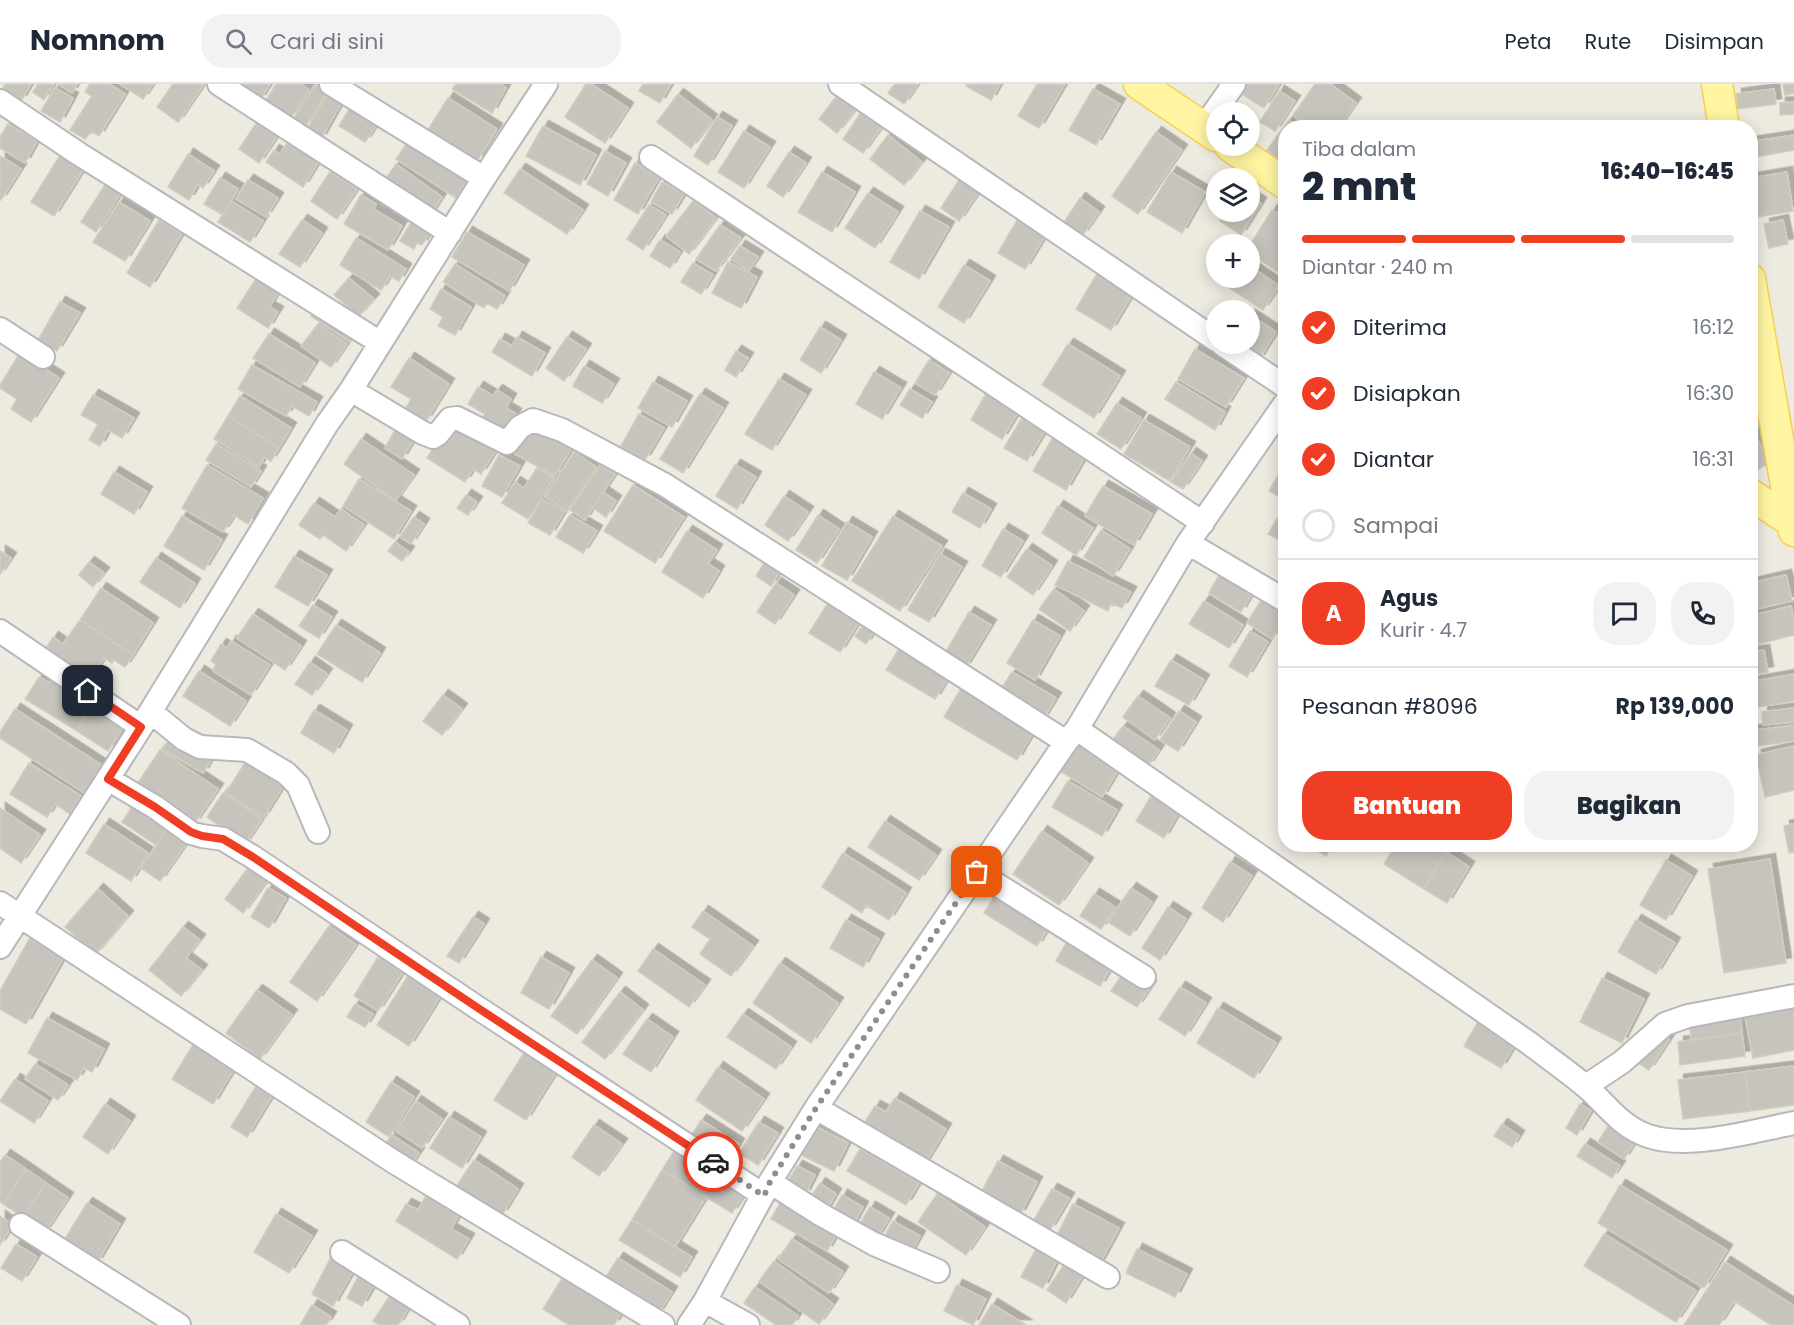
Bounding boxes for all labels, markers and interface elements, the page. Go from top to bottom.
search box [201,14,621,68]
text: Nomnom [30,21,165,60]
icon: search [222,25,255,58]
text: Cari di sini [270,26,384,57]
text: Peta [1504,27,1552,56]
text: Rute [1585,27,1631,56]
text: Disimpan [1664,27,1764,56]
map controls [1206,102,1260,354]
button: locate [1206,102,1260,156]
text: Tiba dalam [1302,135,1416,163]
text: 16:40–16:45 [1601,156,1734,187]
text: 2 mnt [1302,159,1416,214]
button: layers [1206,168,1260,222]
button: + [1206,234,1260,288]
text: Diantar · 240 m [1302,253,1453,281]
button: − [1206,300,1260,354]
icon: check [1302,311,1335,344]
text: Diterima [1353,312,1447,343]
text: 16:12 [1693,313,1734,341]
icon: check [1302,377,1335,410]
text: Disiapkan [1353,378,1461,409]
text: 16:30 [1686,379,1734,407]
icon: check [1302,443,1335,476]
text: Diantar [1353,444,1434,475]
text: 16:31 [1692,445,1734,473]
text: Sampai [1353,510,1439,541]
button: chat [1593,582,1656,645]
button: phone [1671,582,1734,645]
text: Agus [1380,583,1438,614]
text: A [1325,598,1342,629]
text: Kurir · 4.7 [1380,616,1467,644]
pin [62,665,113,716]
icon: home [71,674,104,707]
text: Pesanan #8096 [1302,691,1478,722]
text: Rp 139,000 [1616,691,1734,722]
button: Bantuan [1302,771,1512,840]
button: Bagikan [1524,771,1734,840]
pin [951,846,1002,897]
icon: bag [960,855,993,888]
courier [683,1132,743,1192]
icon: car [697,1146,730,1179]

